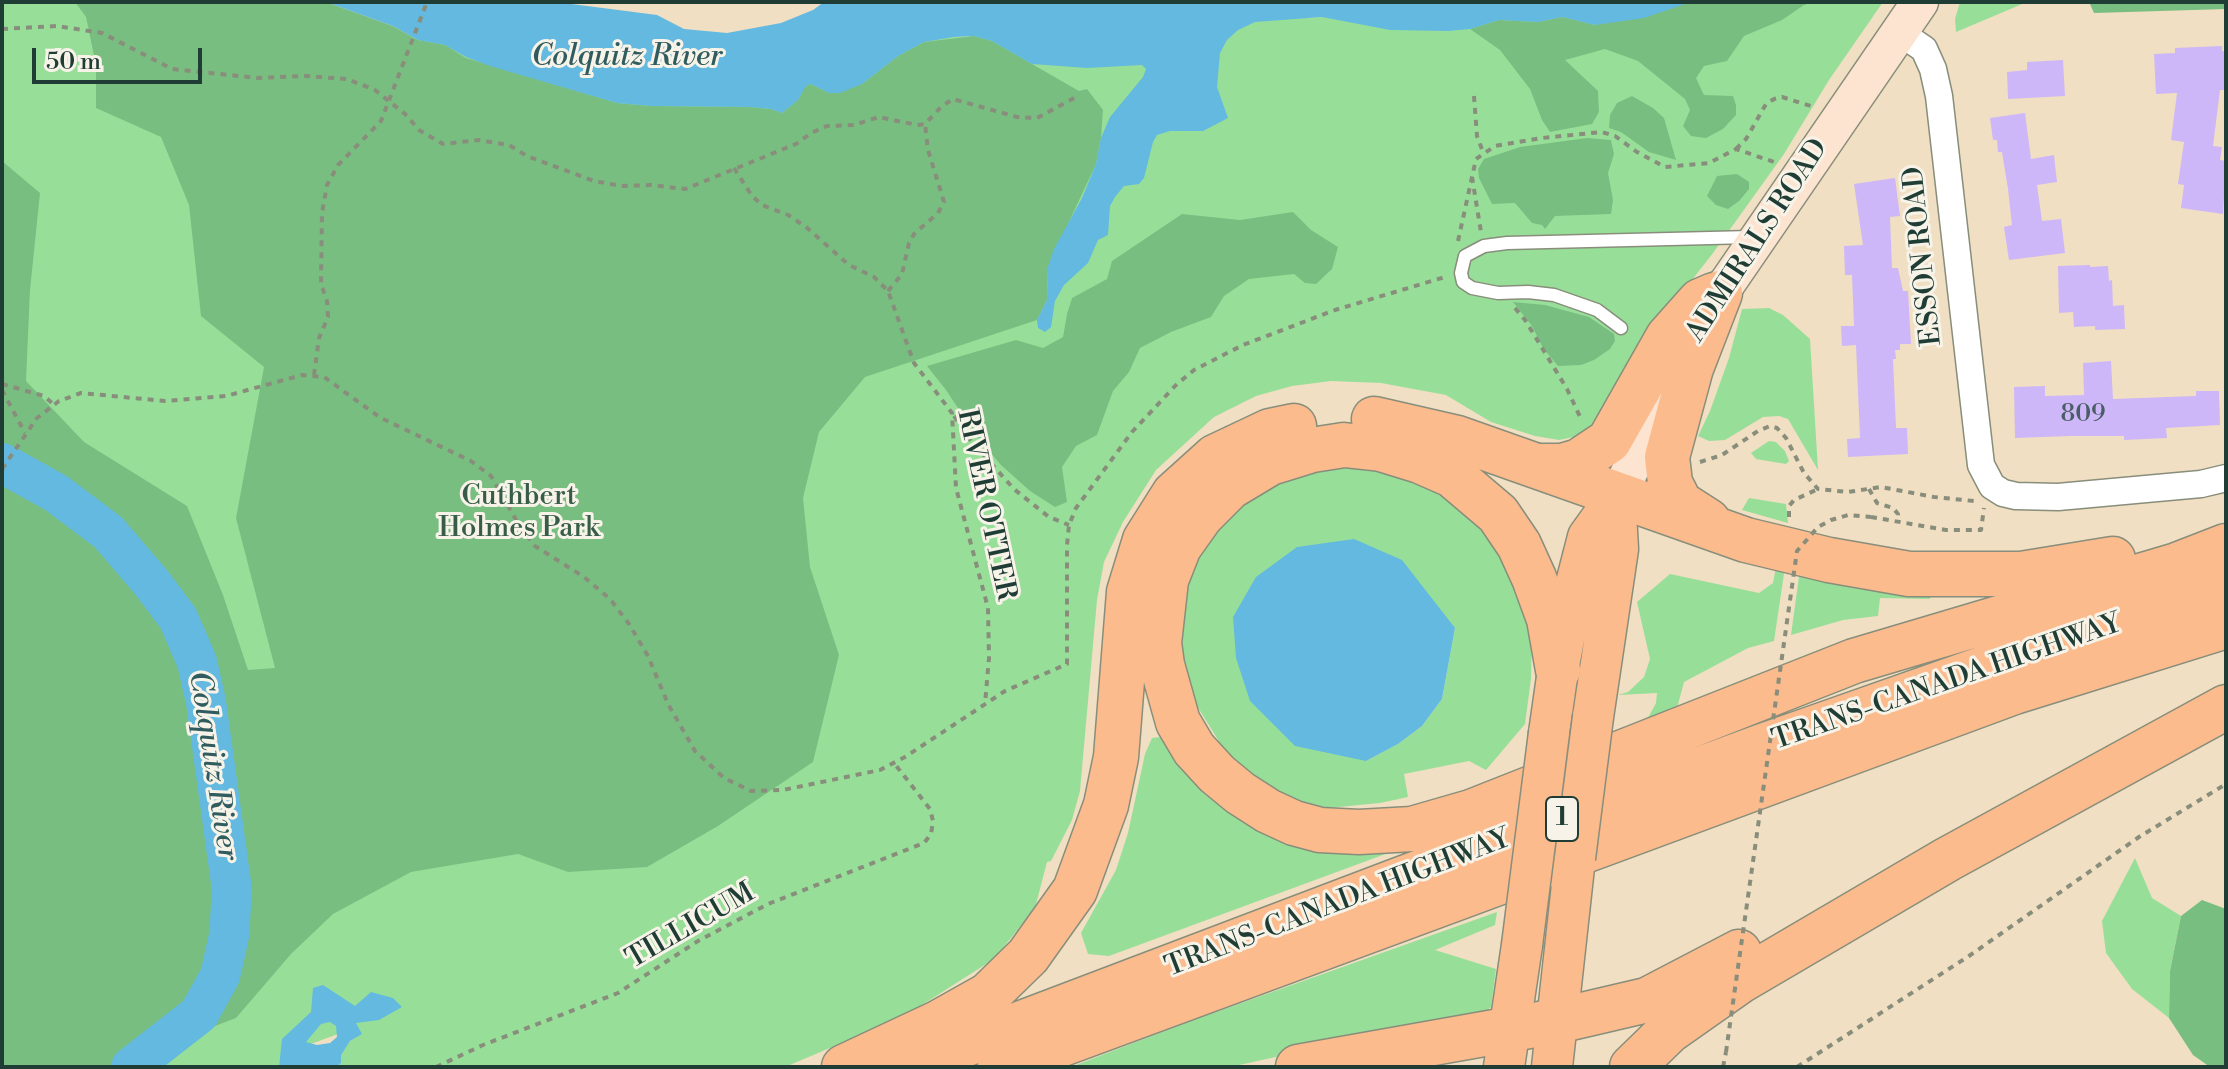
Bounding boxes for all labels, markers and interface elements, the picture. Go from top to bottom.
scale bar [36,32,206,82]
water label: Colquitz River [531,40,723,76]
text: 50 m [46,47,101,77]
street label: ADMIRALS ROAD [1680,133,1836,349]
street label: ESSON ROAD [1898,164,1950,348]
house number: 809 [2060,401,2106,429]
street label: RIVER OTTER [948,406,1022,604]
park label: Cuthbert Holmes Park [438,480,600,546]
street label: TRANS-CANADA HIGHWAY [1768,607,2126,759]
water label: Colquitz River [179,669,245,863]
road number: 1 [1546,797,1578,841]
street label: TRANS-CANADA HIGHWAY [1161,823,1515,985]
street label: TILLICUM [621,877,761,977]

